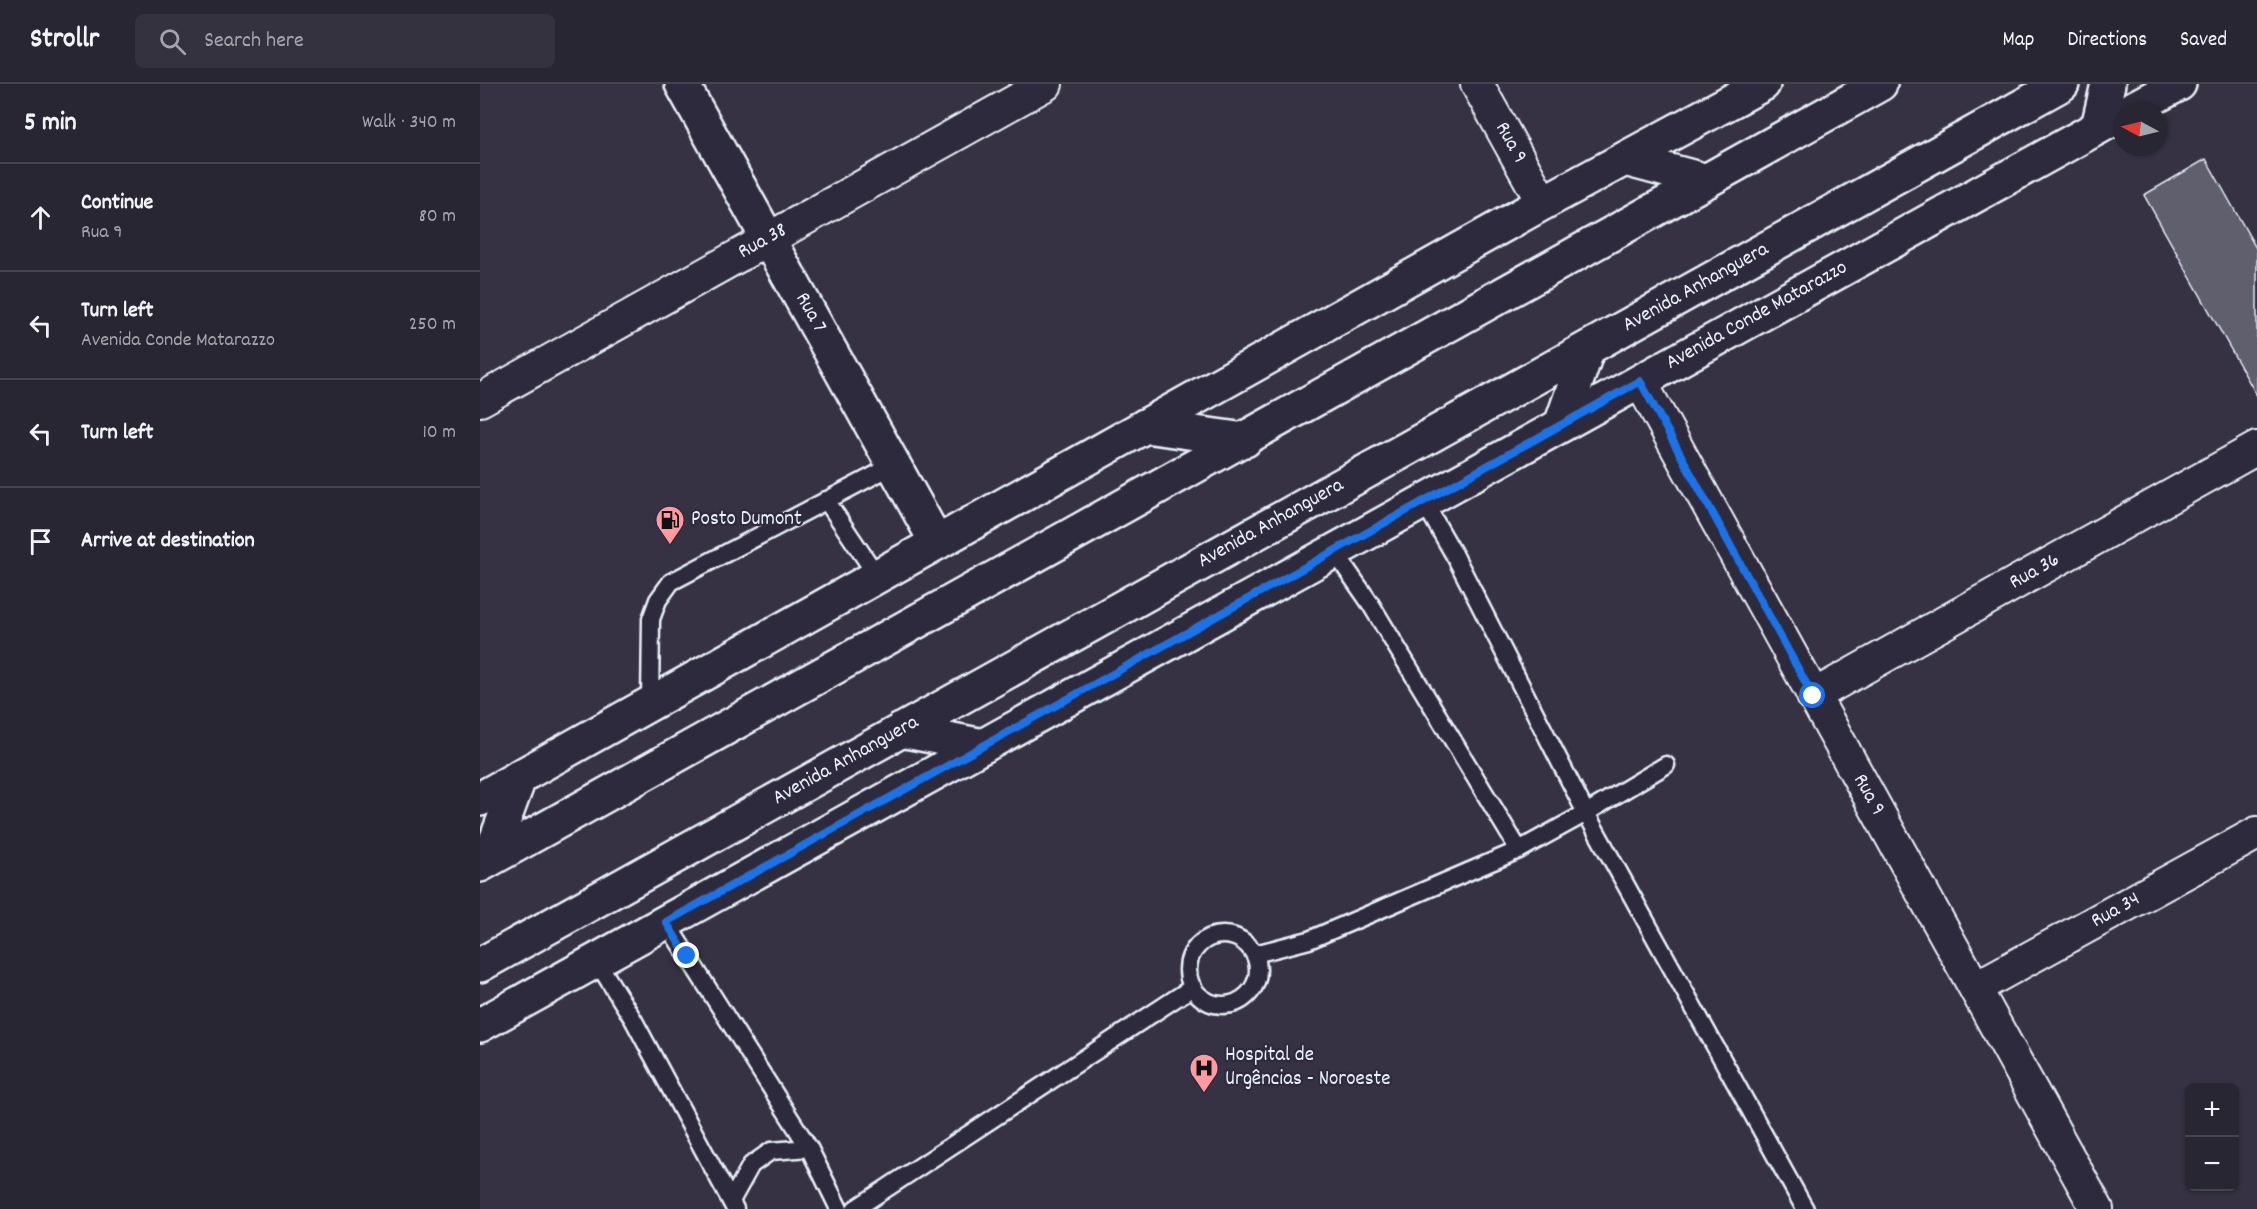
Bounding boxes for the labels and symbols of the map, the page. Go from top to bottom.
north arrow [2113,102,2167,156]
street label: Rua 9 [1486,117,1534,169]
street label: Rua 38 [733,216,793,268]
street label: Avenida Anhanguera [1617,235,1776,341]
street label: Avenida Conde Matarazzo [1661,254,1853,378]
street label: Rua 7 [787,287,833,339]
street label: Avenida Anhanguera [1192,471,1351,577]
fuel station icon: Posto Dumont [654,504,686,546]
place label: Posto Dumont [691,505,802,535]
street label: Rua 36 [2004,546,2066,598]
route start [1799,682,1825,708]
street label: Avenida Anhanguera [767,708,926,814]
street label: Rua 9 [1844,769,1892,821]
street label: Rua 34 [2086,885,2146,937]
route end [673,942,699,968]
place label: Hospital de Urgências - Noroeste [1225,1041,1391,1095]
hospital icon: Hospital de Urgências - Noroeste [1188,1052,1220,1094]

